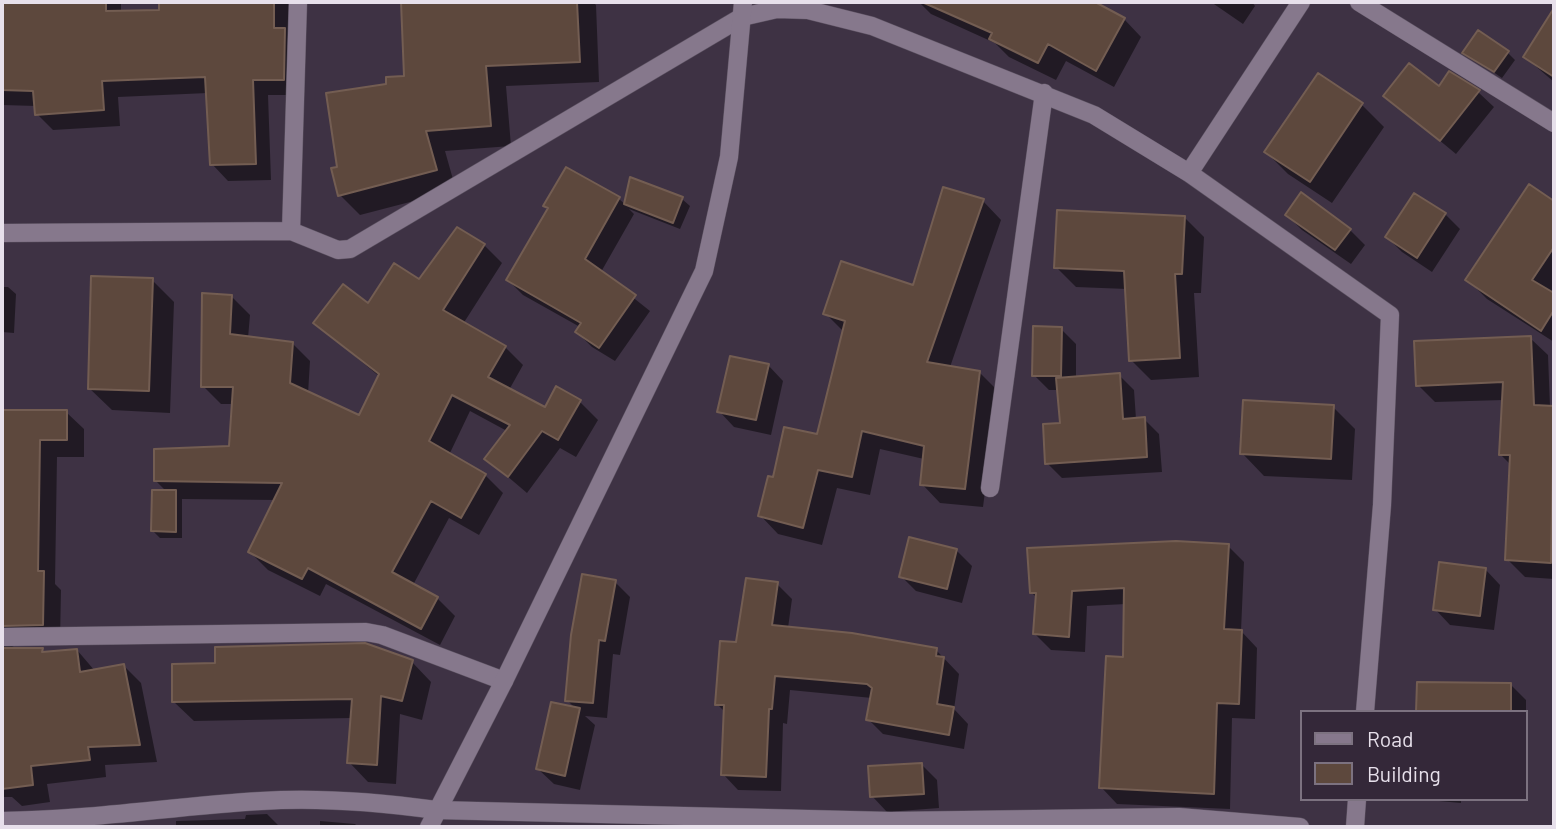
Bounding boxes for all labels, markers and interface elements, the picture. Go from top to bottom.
legend [1300,710,1528,801]
text: Road [1367,726,1413,751]
text: Building [1367,761,1441,786]

